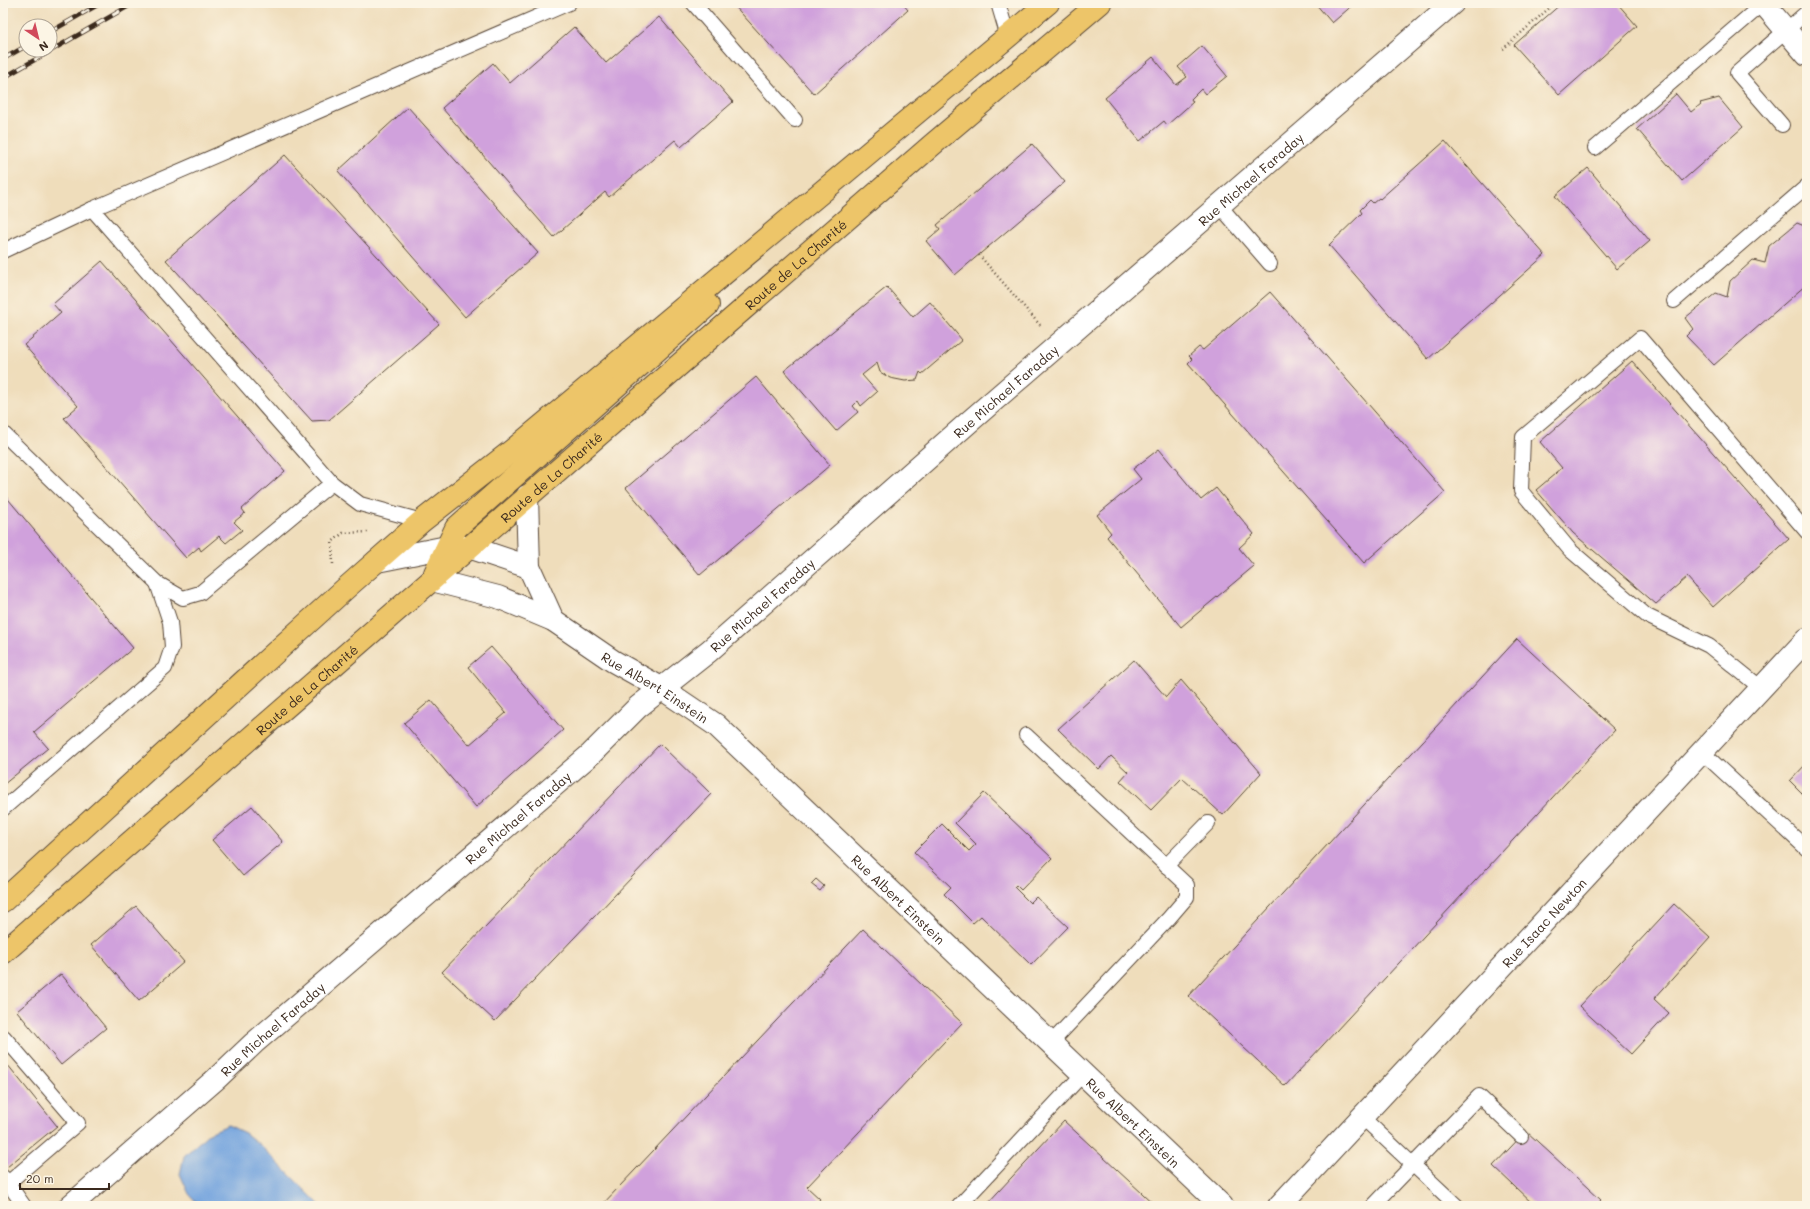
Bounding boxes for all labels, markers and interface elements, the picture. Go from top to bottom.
north arrow [18,18,58,58]
text: N [36,38,52,55]
street label: Rue Michael Faraday [1194,128,1306,229]
street label: Route de La Charité [741,215,850,313]
street label: Rue Michael Faraday [949,340,1061,441]
street label: Route de La Charité [496,428,605,526]
street label: Rue Michael Faraday [706,554,818,655]
street label: Route de La Charité [252,640,361,738]
street label: Rue Albert Einstein [598,647,712,726]
street label: Rue Michael Faraday [461,767,574,867]
street label: Rue Albert Einstein [848,850,949,947]
street label: Rue Isaac Newton [1498,874,1589,970]
street label: Rue Michael Faraday [216,978,328,1079]
street label: Rue Albert Einstein [1083,1074,1184,1170]
scale bar [20,1165,109,1191]
text: 20 m [26,1170,54,1186]

